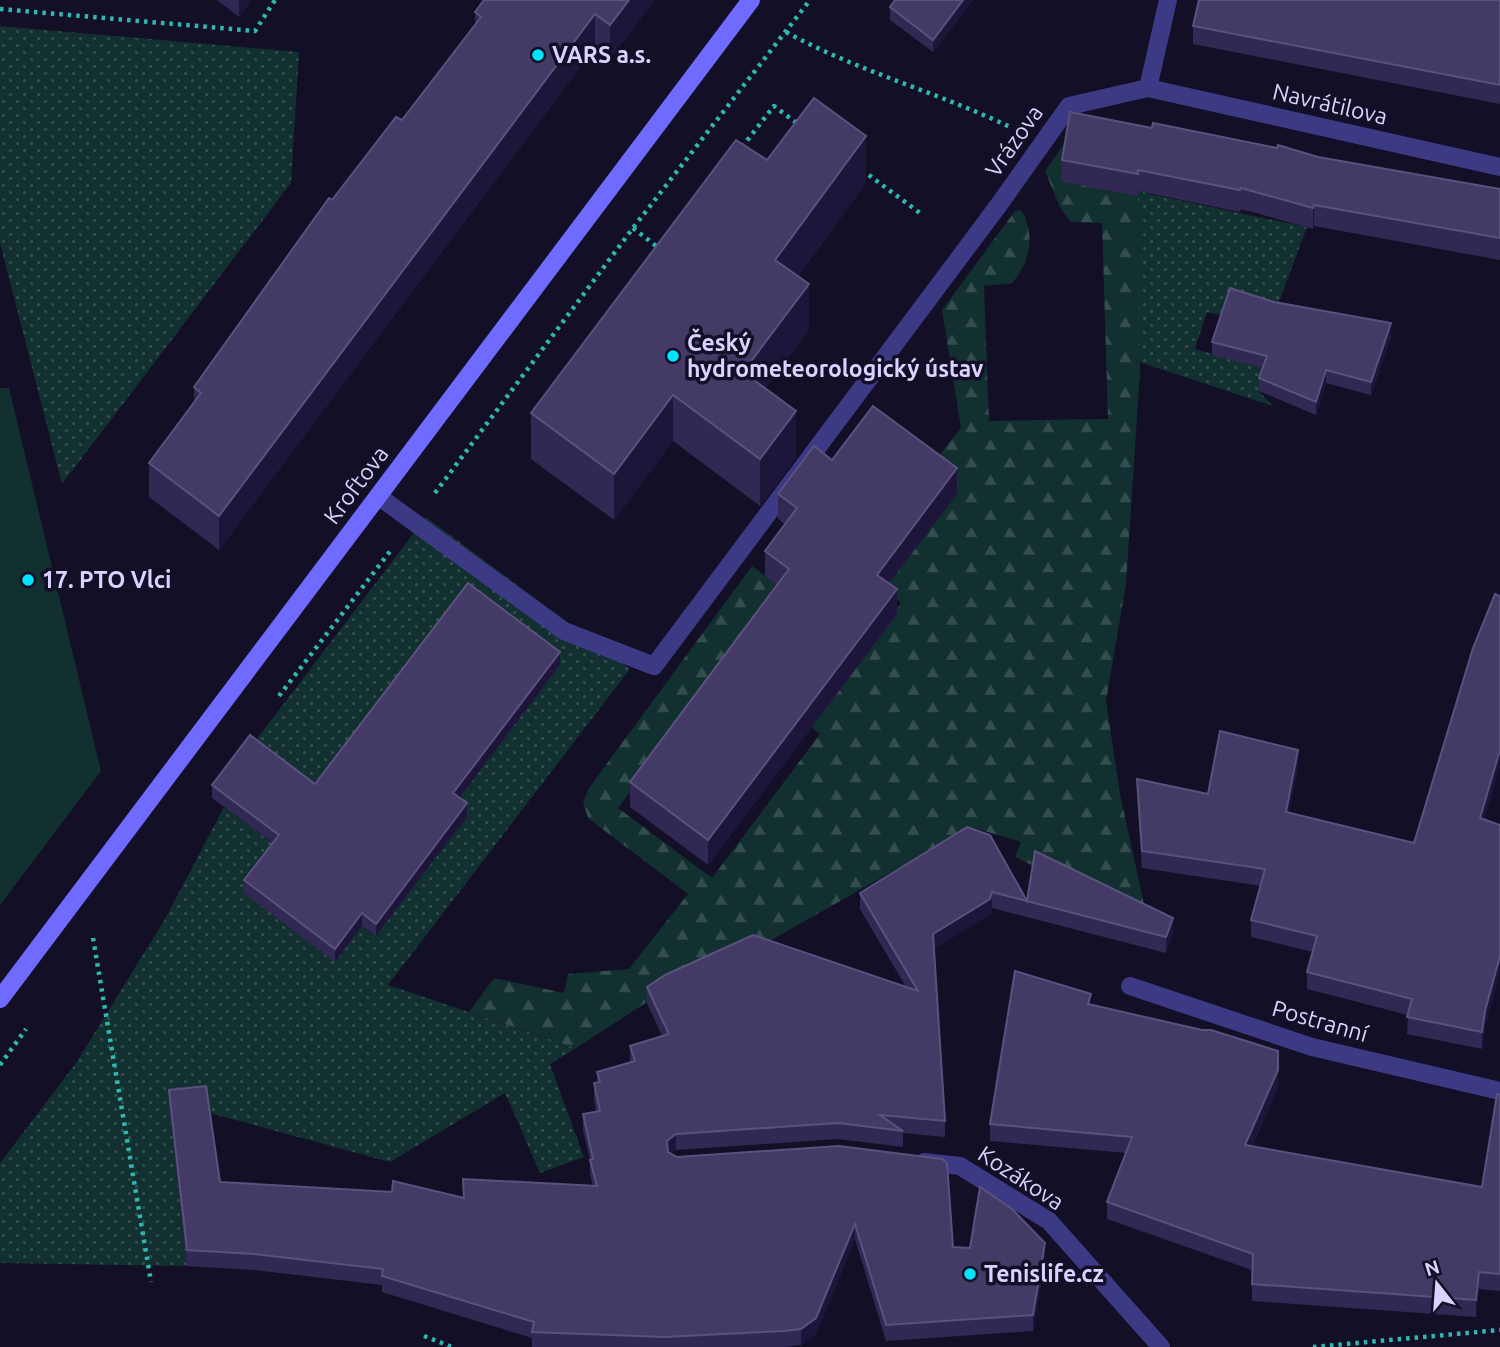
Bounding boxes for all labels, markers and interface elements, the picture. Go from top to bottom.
place label: VARS a.s. [552,42,651,67]
marker: VARS a.s. [530,47,546,63]
street label: Navrátilova [1270,78,1390,129]
street label: Vrázova [980,100,1047,181]
place label: Český hydrometeorologický ústav [687,328,983,381]
marker: Český hydrometeorologický ústav [665,348,681,364]
street label: Kroftova [318,441,393,528]
place label: 17. PTO Vlci [42,567,171,592]
marker: 17. PTO Vlci [20,572,36,588]
street label: Postranní [1269,995,1371,1046]
street label: Kozákova [974,1141,1069,1214]
north arrow [1402,1249,1472,1319]
text: N [1422,1255,1442,1280]
place label: Tenislife.cz [984,1261,1104,1286]
marker: Tenislife.cz [962,1266,978,1282]

